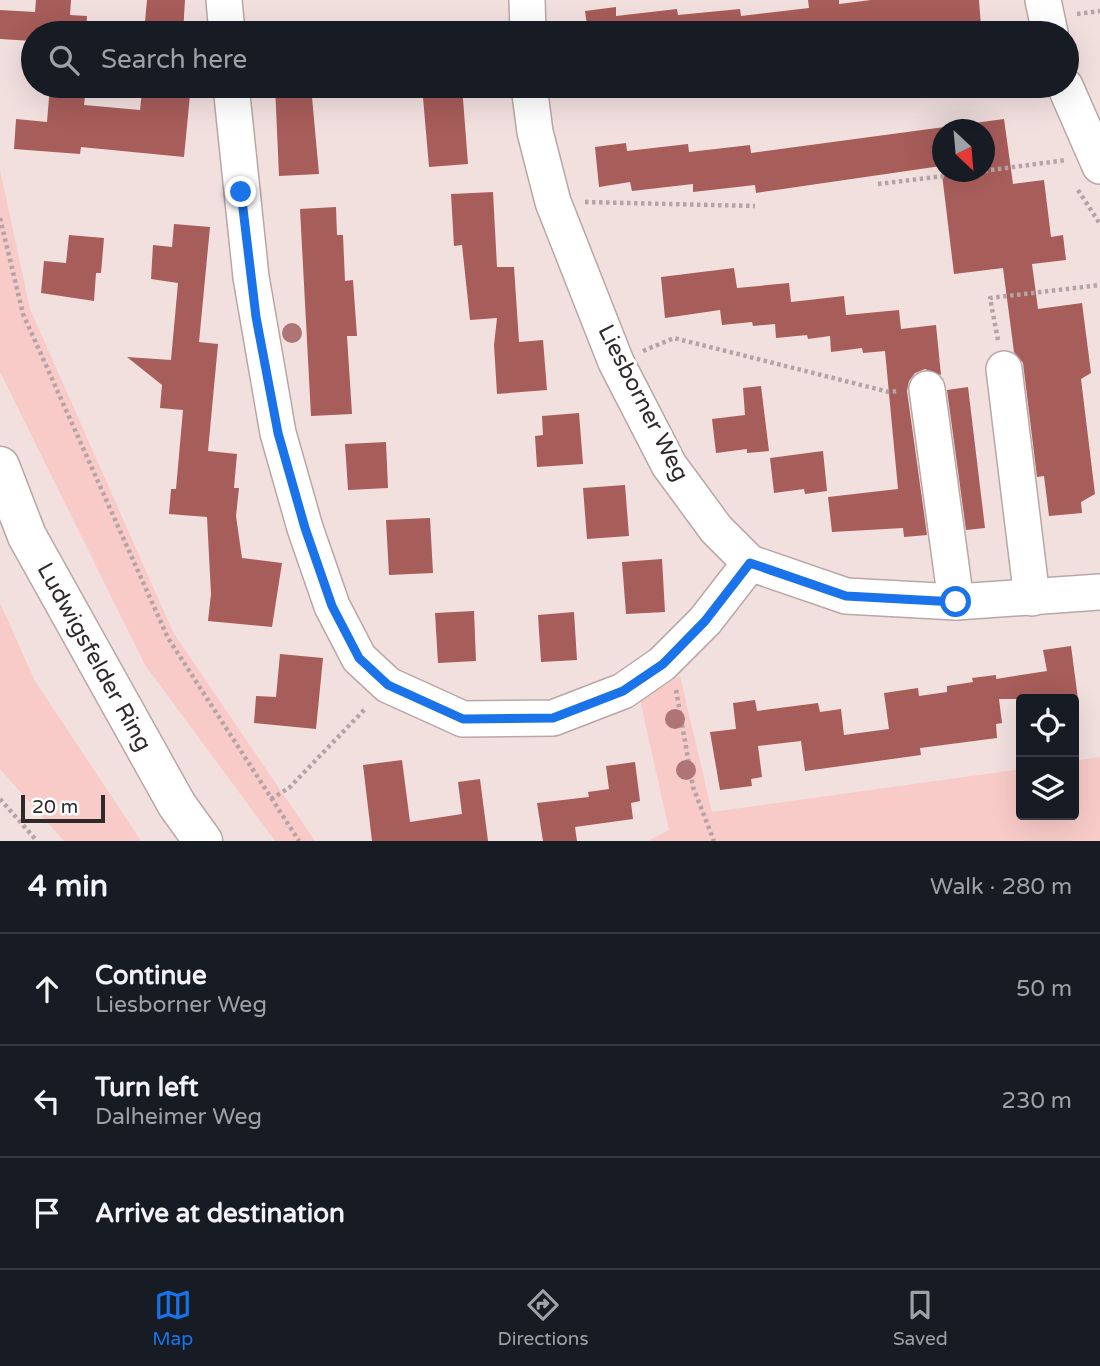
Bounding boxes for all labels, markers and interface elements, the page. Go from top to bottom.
search box [21,21,1079,98]
icon: search [45,41,83,79]
text: Search here [101,44,247,75]
north arrow [932,119,995,182]
route end [225,176,256,207]
street label: Liesborner Weg [592,320,694,486]
street label: Ludwigsfelder Ring [31,558,157,756]
route start [940,586,971,617]
map controls [1016,694,1079,820]
button: locate [1016,694,1079,757]
button: layers [1016,757,1079,820]
scale bar [21,792,105,824]
text: 20 m [32,796,78,818]
text: 4 min [28,868,108,905]
text: Walk · 280 m [930,873,1072,901]
text: Continue [95,960,207,991]
icon: ahead [28,970,66,1008]
text: 50 m [1016,975,1072,1003]
text: Liesborner Weg [95,991,267,1019]
text: Turn left [95,1072,198,1103]
icon: left [28,1082,66,1120]
text: 230 m [1002,1087,1072,1115]
text: Dalheimer Weg [95,1103,262,1131]
icon: arrive [28,1194,66,1232]
text: Arrive at destination [95,1198,345,1229]
tab: Map [152,1286,193,1350]
tab: Directions [498,1286,589,1350]
tab: Saved [893,1286,948,1350]

